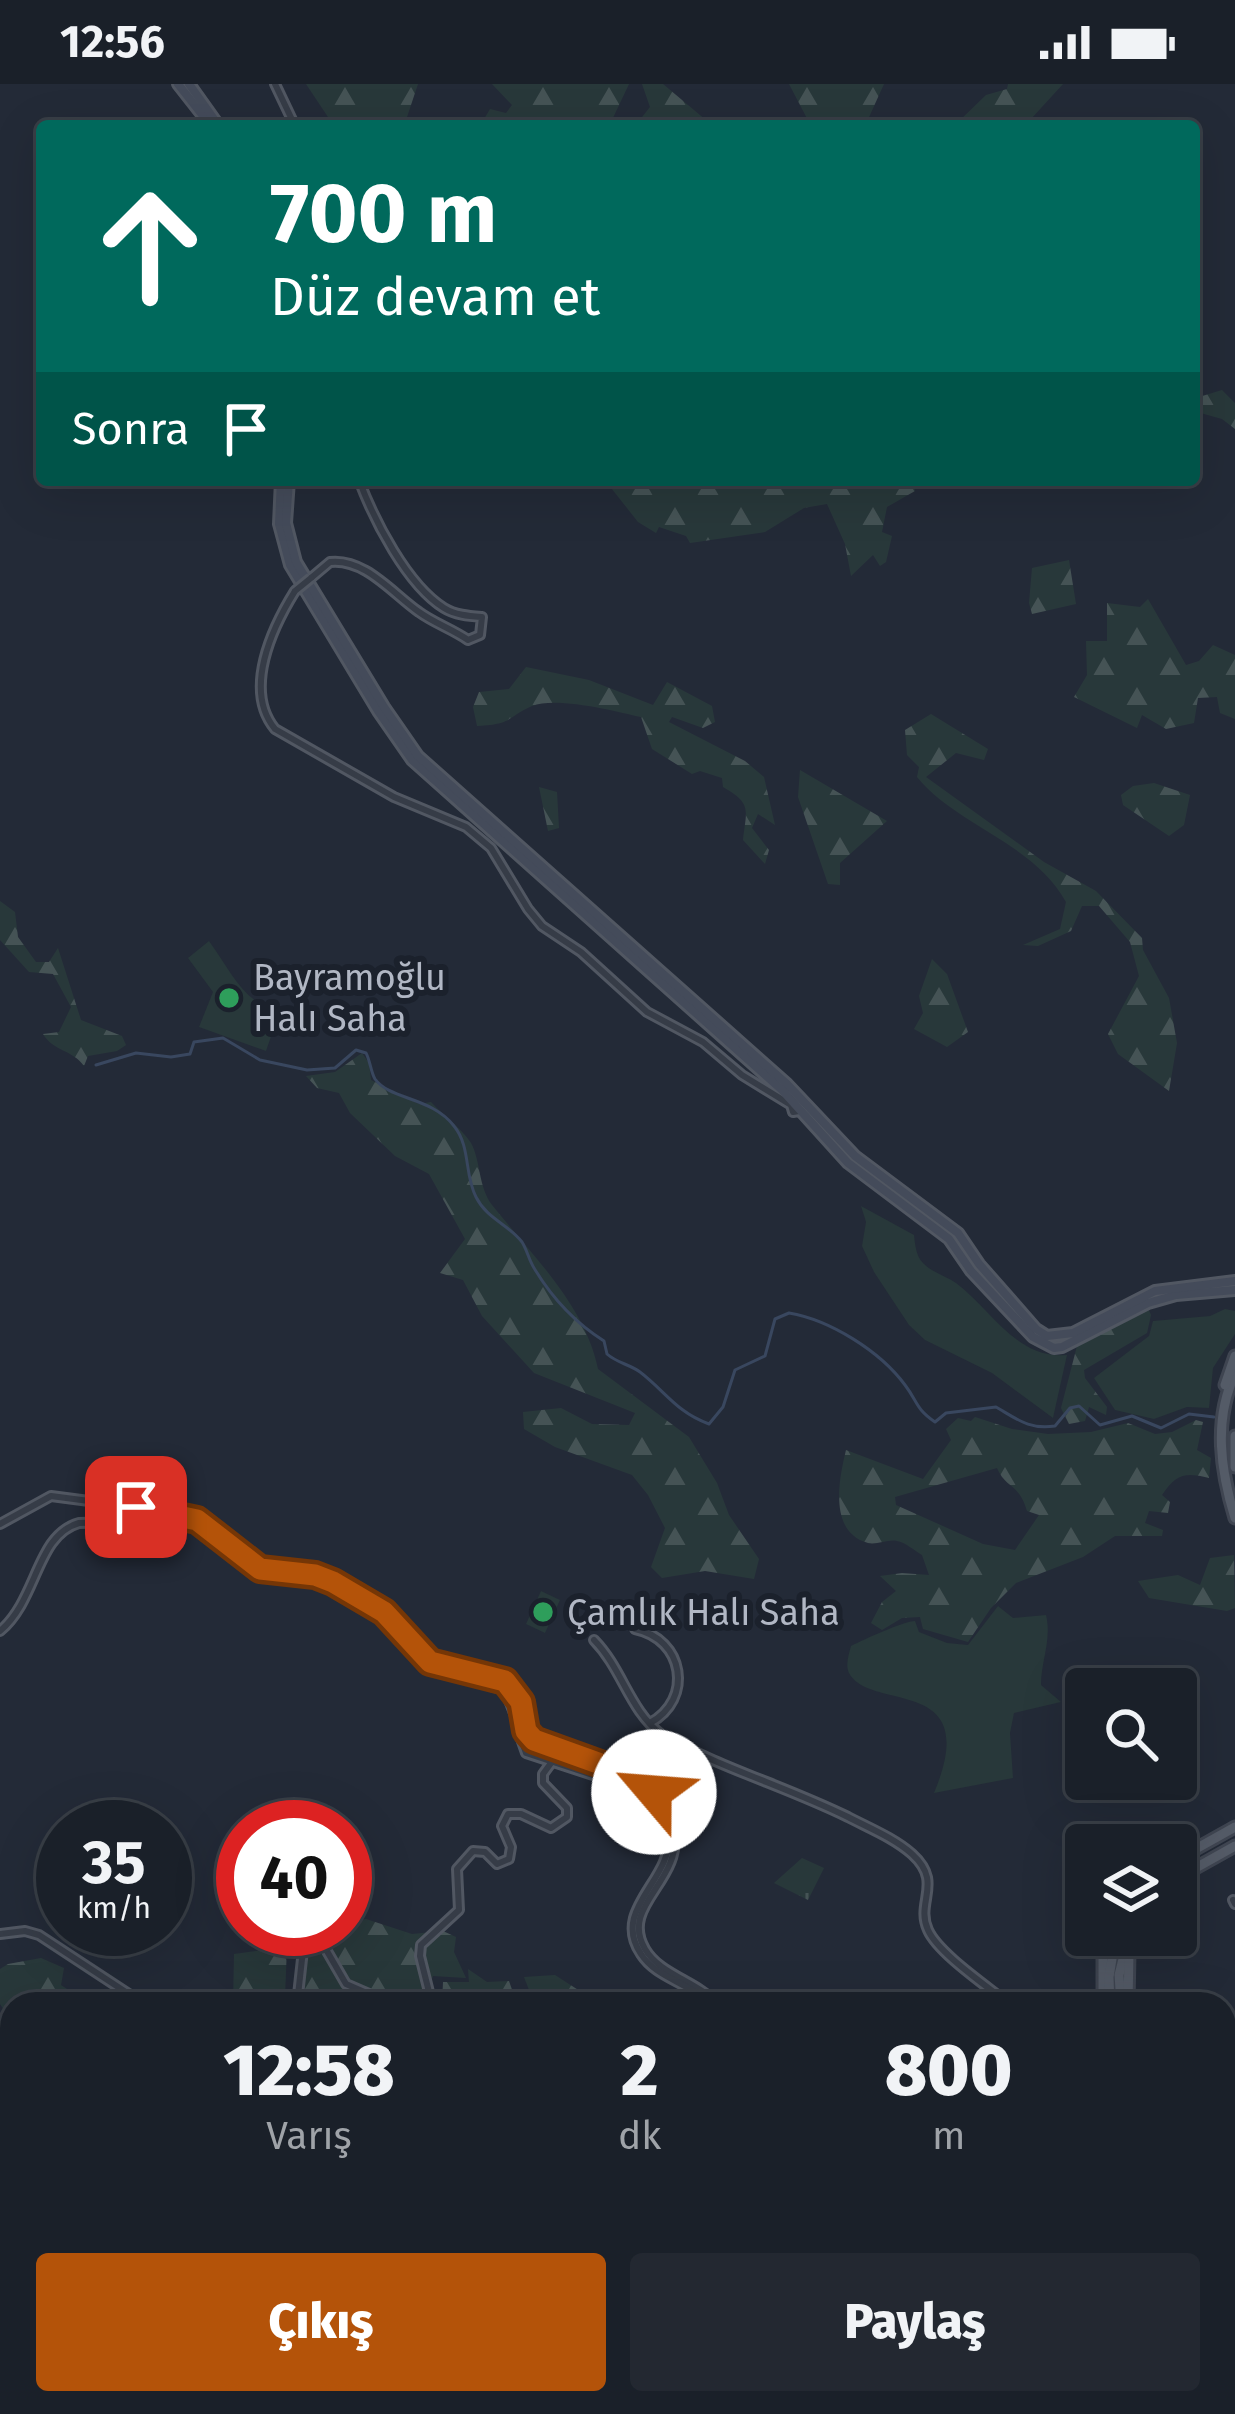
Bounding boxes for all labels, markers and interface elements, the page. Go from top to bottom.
text: 12:56 [60,15,165,69]
text: 700 m [270,163,498,264]
icon: ahead [72,168,228,324]
text: Düz devam et [270,265,600,329]
icon: arrive [213,396,279,462]
text: Sonra [72,402,189,456]
place label: Bayramoğlu Halı Saha [253,956,446,1041]
marker: Bayramoğlu Halı Saha [216,985,242,1011]
pin [85,1456,187,1558]
icon: arrive [103,1474,169,1540]
place label: Çamlık Halı Saha [567,1591,840,1635]
marker: Çamlık Halı Saha [530,1599,556,1625]
map controls [1065,1668,1197,1956]
button: search [1065,1668,1197,1800]
position arrow [591,1729,717,1855]
speed limit sign: 40 [216,1800,372,1956]
button: layers [1065,1824,1197,1956]
text: 35 [82,1827,146,1899]
text: km/h [77,1890,151,1926]
text: 12:58 [223,2028,395,2114]
text: 2 [621,2028,659,2114]
text: 800 [885,2028,1013,2114]
text: Varış [266,2113,352,2159]
text: dk [618,2113,661,2159]
text: m [932,2113,965,2159]
button: Çıkış [36,2253,606,2391]
button: Paylaş [630,2253,1200,2391]

